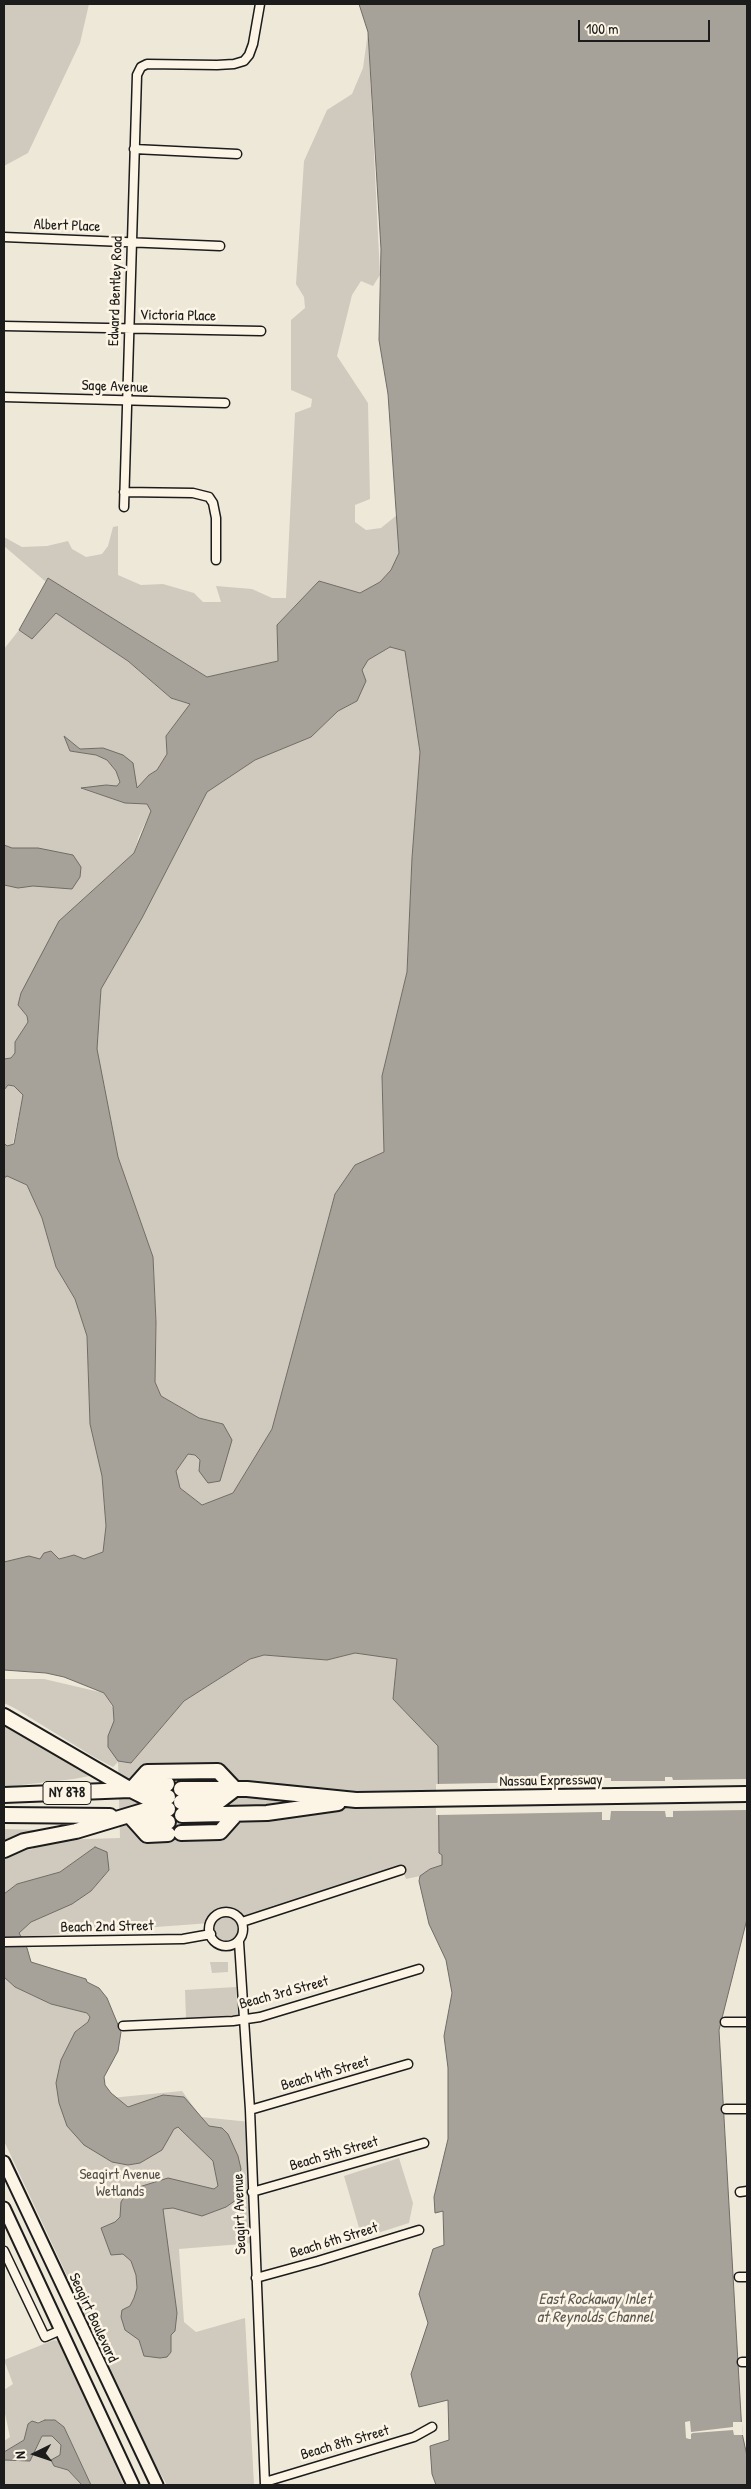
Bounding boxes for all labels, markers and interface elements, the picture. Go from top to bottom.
scale bar [581,10,714,42]
text: 100 m [586,18,619,39]
street label: Albert Place [33,216,101,236]
street label: Edward Bentley Road [105,236,127,346]
street label: Victoria Place [140,306,216,326]
street label: Sage Avenue [81,377,149,397]
street label: Nassau Expressway [499,1771,603,1791]
road number: NY 878 [43,1782,91,1805]
street label: Beach 2nd Street [60,1917,154,1937]
street label: Beach 3rd Street [237,1972,331,2014]
street label: Beach 4th Street [279,2053,371,2095]
street label: Beach 5th Street [288,2133,380,2175]
park label: Seagirt Avenue Wetlands [79,2166,161,2201]
street label: Seagirt Avenue [230,2173,250,2255]
street label: Beach 6th Street [288,2219,380,2263]
street label: Seagirt Boulevard [65,2271,121,2365]
water label: East Rockaway Inlet at Reynolds Channel [537,2290,653,2328]
street label: Beach 8th Street [299,2422,391,2464]
north arrow [10,2429,60,2479]
text: N [10,2451,29,2459]

